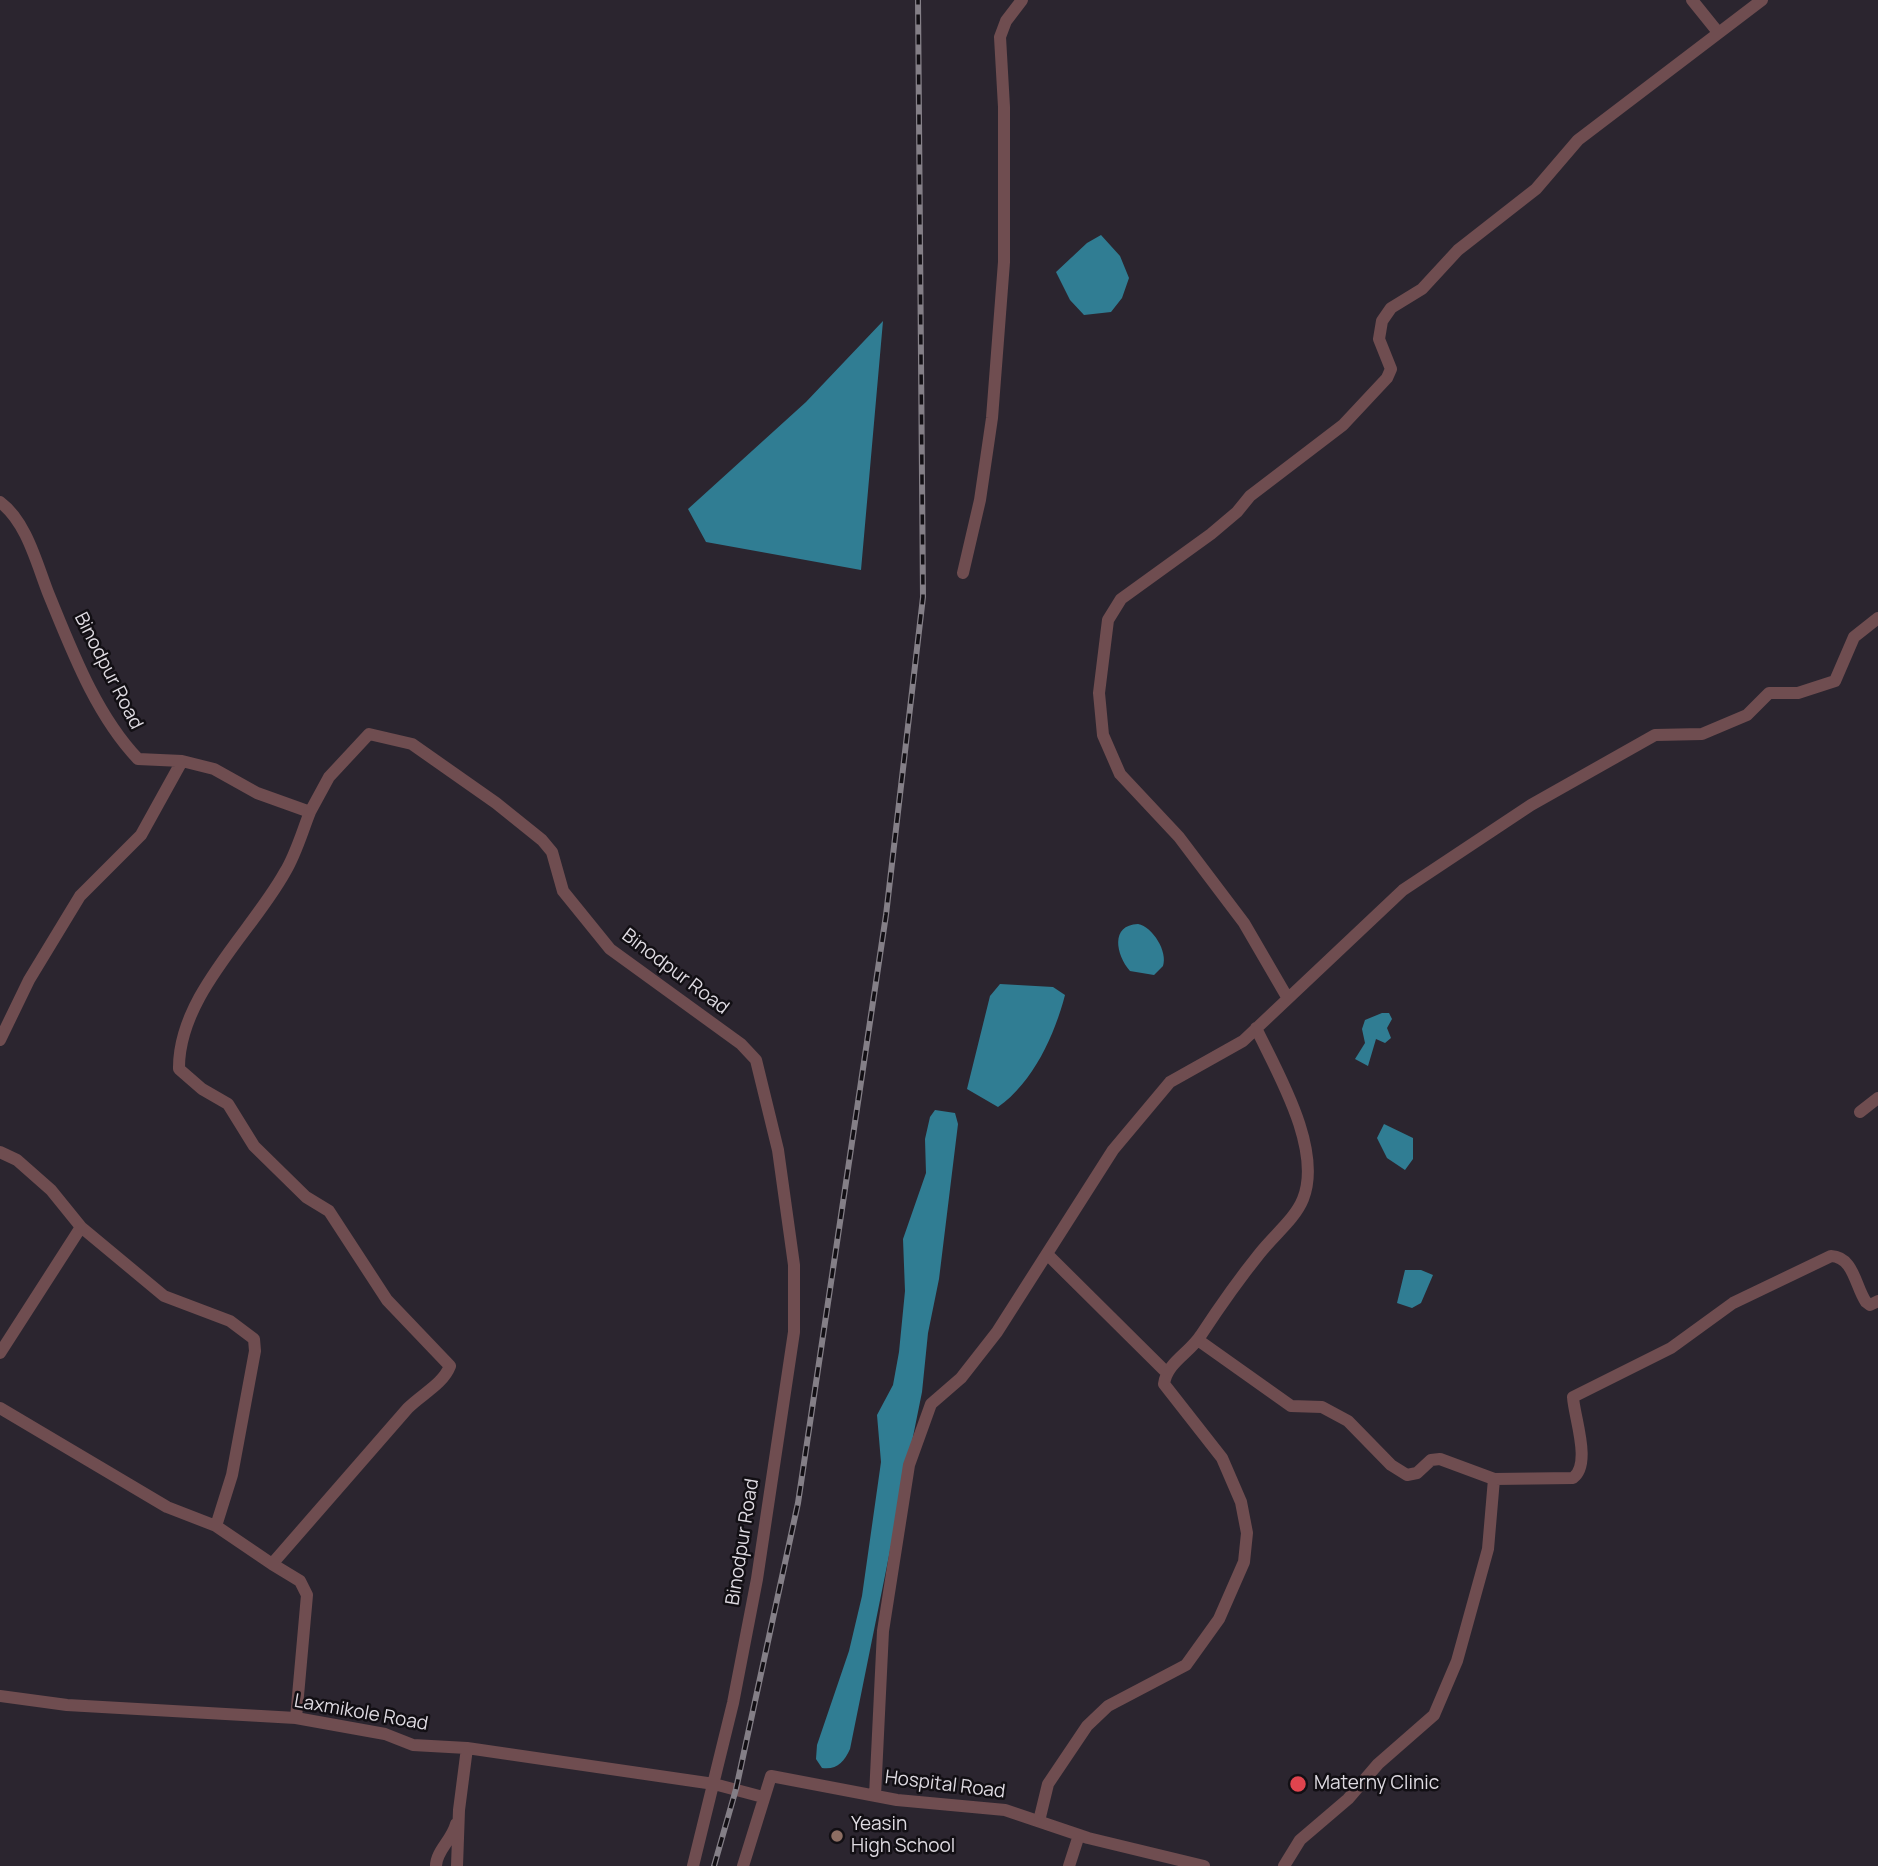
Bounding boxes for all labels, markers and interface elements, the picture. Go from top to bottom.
street label: Binodpur Road [69,609,147,733]
street label: Binodpur Road [617,924,733,1020]
street label: Binodpur Road [722,1477,764,1607]
street label: Laxmikole Road [292,1690,430,1736]
street label: Hospital Road [883,1766,1007,1804]
place label: Materny Clinic [1314,1773,1439,1795]
marker: Materny Clinic [1288,1774,1308,1794]
place label: Yeasin High School [851,1814,955,1858]
marker: Yeasin High School [829,1828,845,1844]

